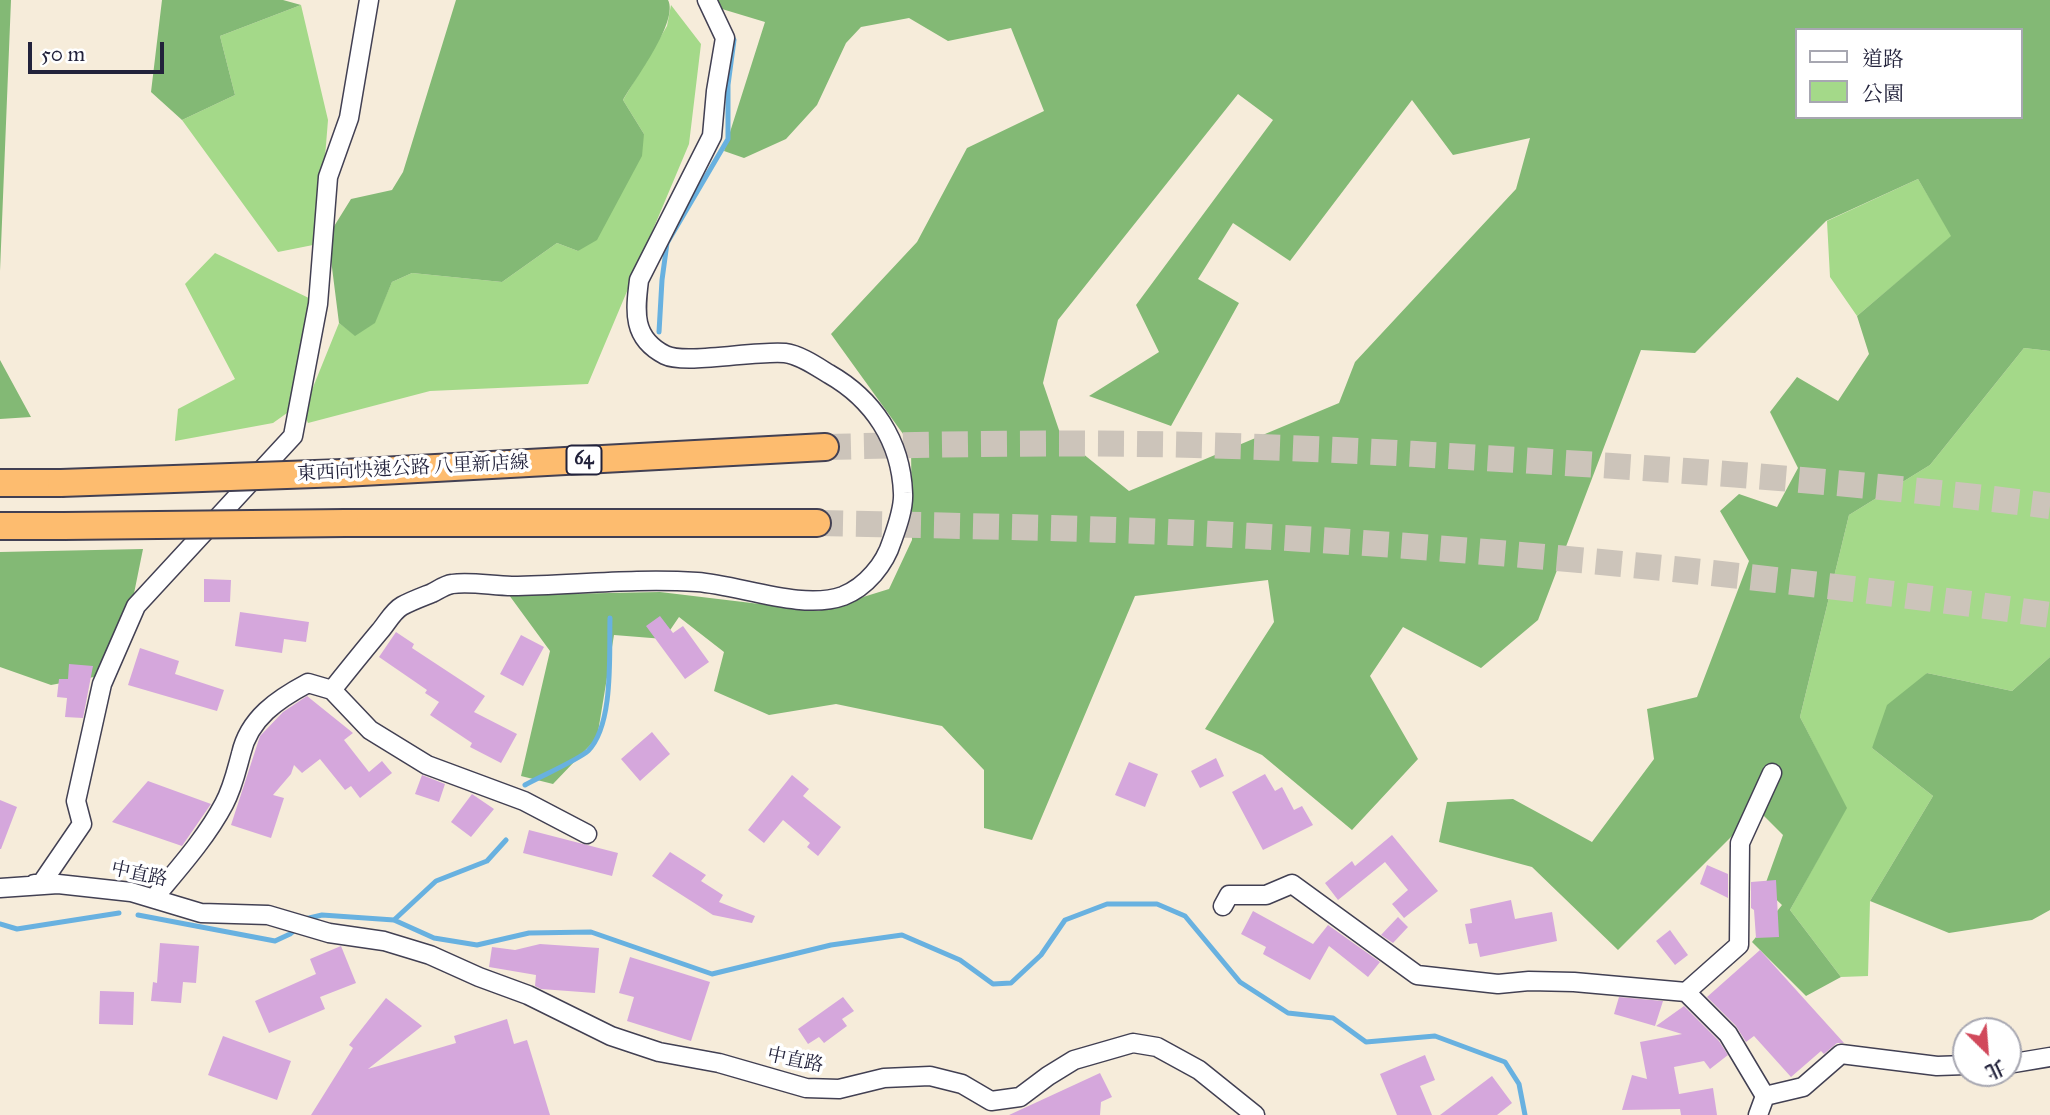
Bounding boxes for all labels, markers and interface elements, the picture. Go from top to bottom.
scale bar [32,28,168,72]
legend [1794,28,2022,119]
text: 50 m [41,41,85,67]
text: 道路 [1862,46,1904,72]
text: 公園 [1862,81,1904,107]
road number: 64 [566,446,602,474]
street label: 東西向快速公路 八里新店線 [297,452,529,486]
street label: 中直路 [109,858,169,892]
north arrow [1952,1017,2022,1087]
street label: 中直路 [765,1044,825,1078]
text: 北 [1982,1055,2009,1084]

